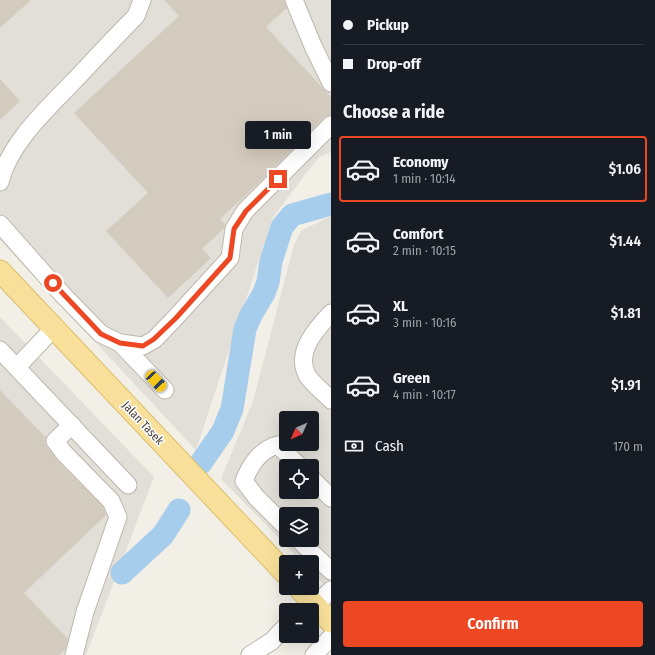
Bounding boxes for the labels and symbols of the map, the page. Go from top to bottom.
callout: 1 min [245,121,311,149]
route end [269,170,287,188]
route start [44,274,62,292]
car [143,368,169,394]
street label: Jalan Tasek [119,398,167,448]
north arrow [279,411,319,451]

